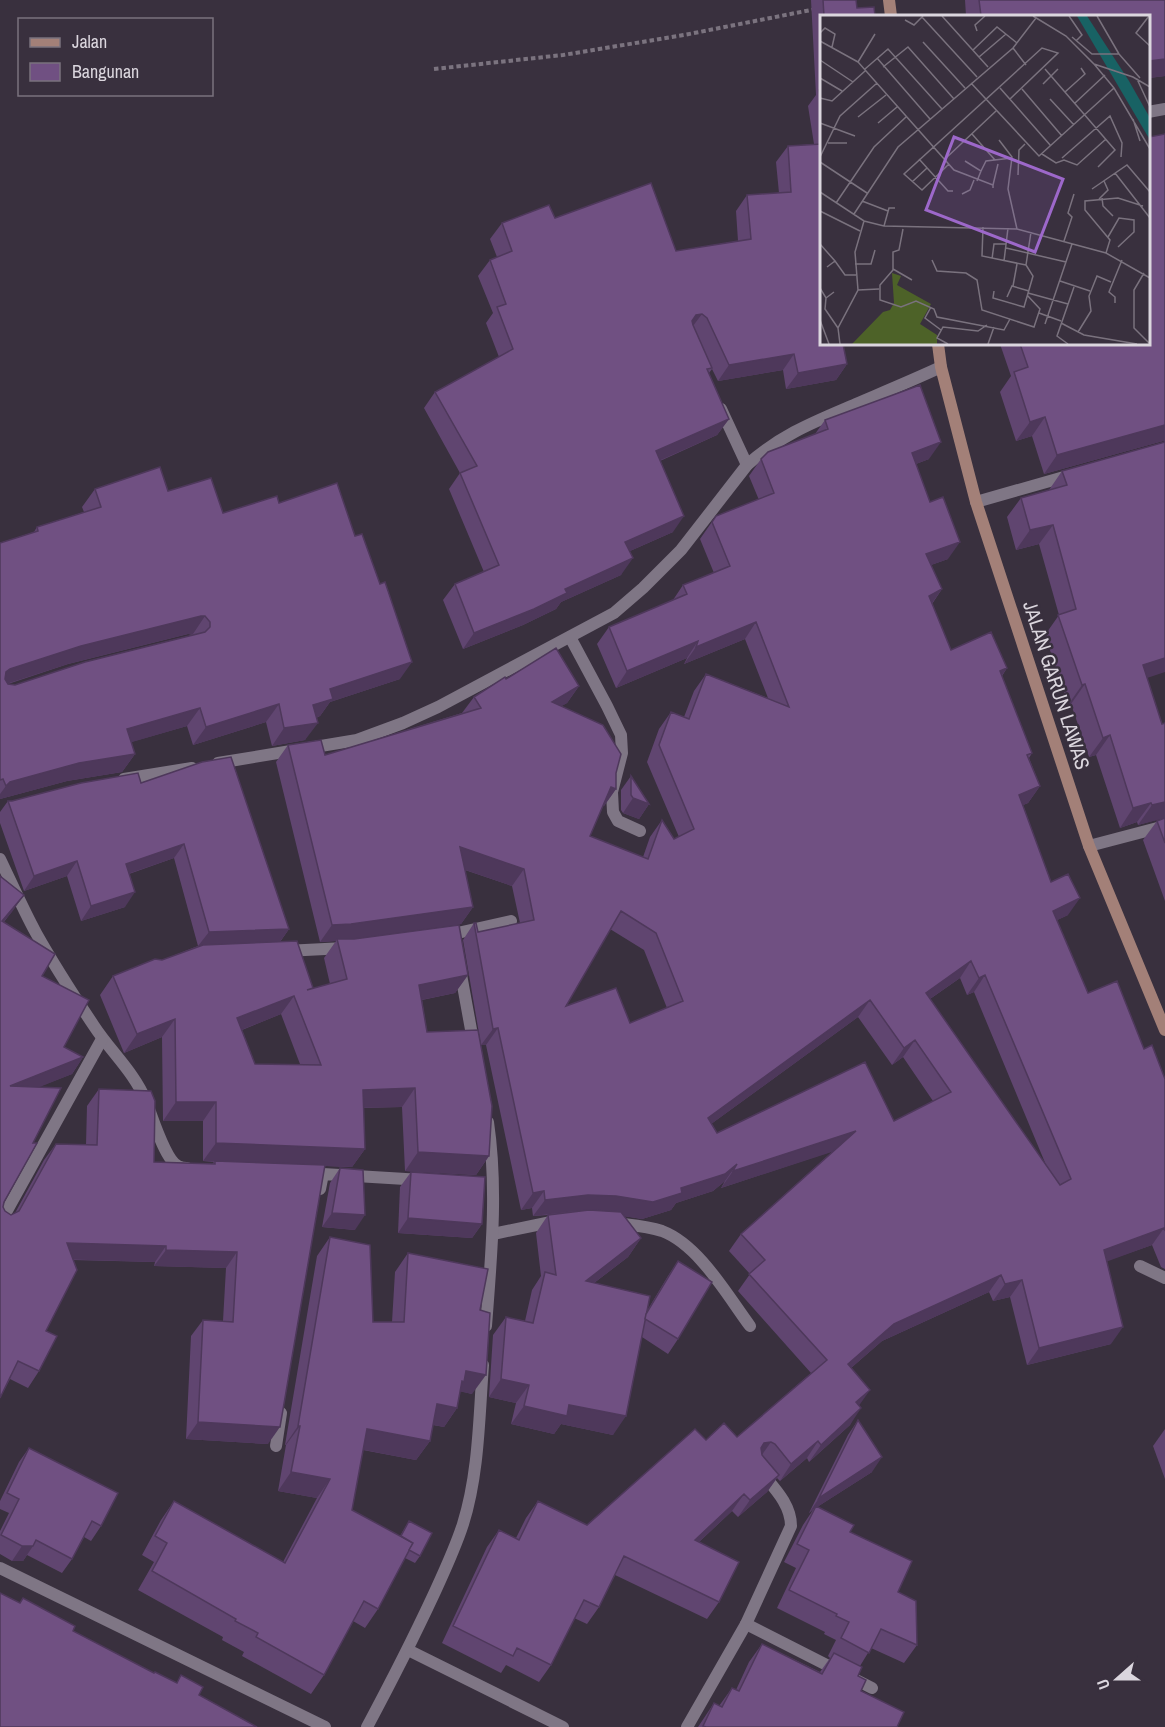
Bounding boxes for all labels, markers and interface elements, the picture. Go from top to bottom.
inset map [820,15,1150,345]
legend [18,18,213,96]
text: Jalan [72,29,107,54]
text: Bangunan [72,59,139,84]
street label: JALAN GARUN LAWAS [1017,597,1097,773]
north arrow [1087,1649,1147,1709]
text: U [1091,1676,1115,1693]

